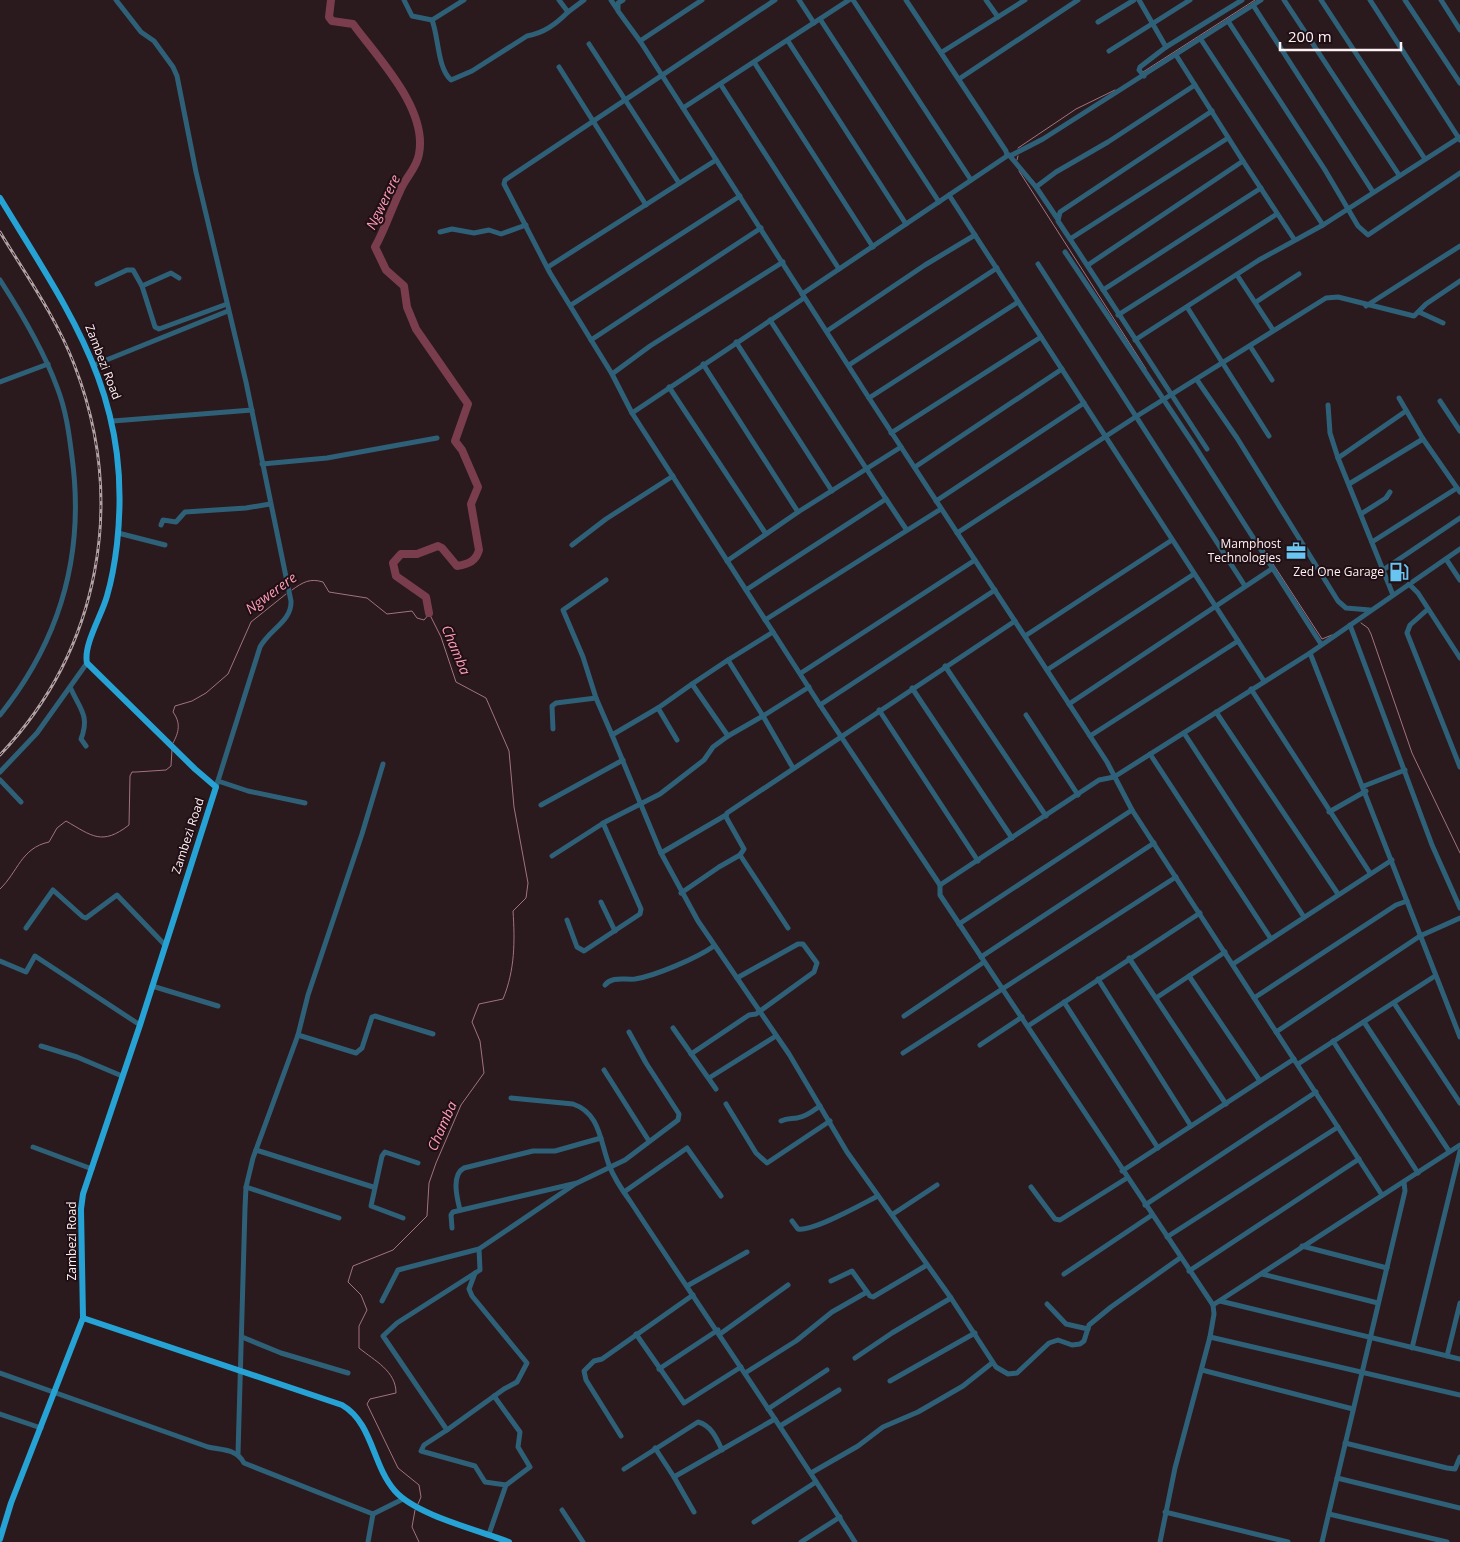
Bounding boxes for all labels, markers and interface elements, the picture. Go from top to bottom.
scale bar [1280,20,1401,52]
text: 200 m [1288,26,1332,46]
water label: Ngwerere [361,171,404,233]
street label: Zambezi Road [81,322,126,402]
place label: Mamphost Technologies [1208,535,1281,566]
office icon: Mamphost Technologies [1285,540,1307,562]
fuel station icon: Zed One Garage [1388,561,1410,583]
place label: Zed One Garage [1293,563,1384,580]
water label: Ngwerere [241,568,300,618]
water label: Chamba [437,622,475,678]
street label: Zambezi Road [167,796,208,876]
water label: Chamba [422,1098,461,1154]
street label: Zambezi Road [63,1201,80,1281]

